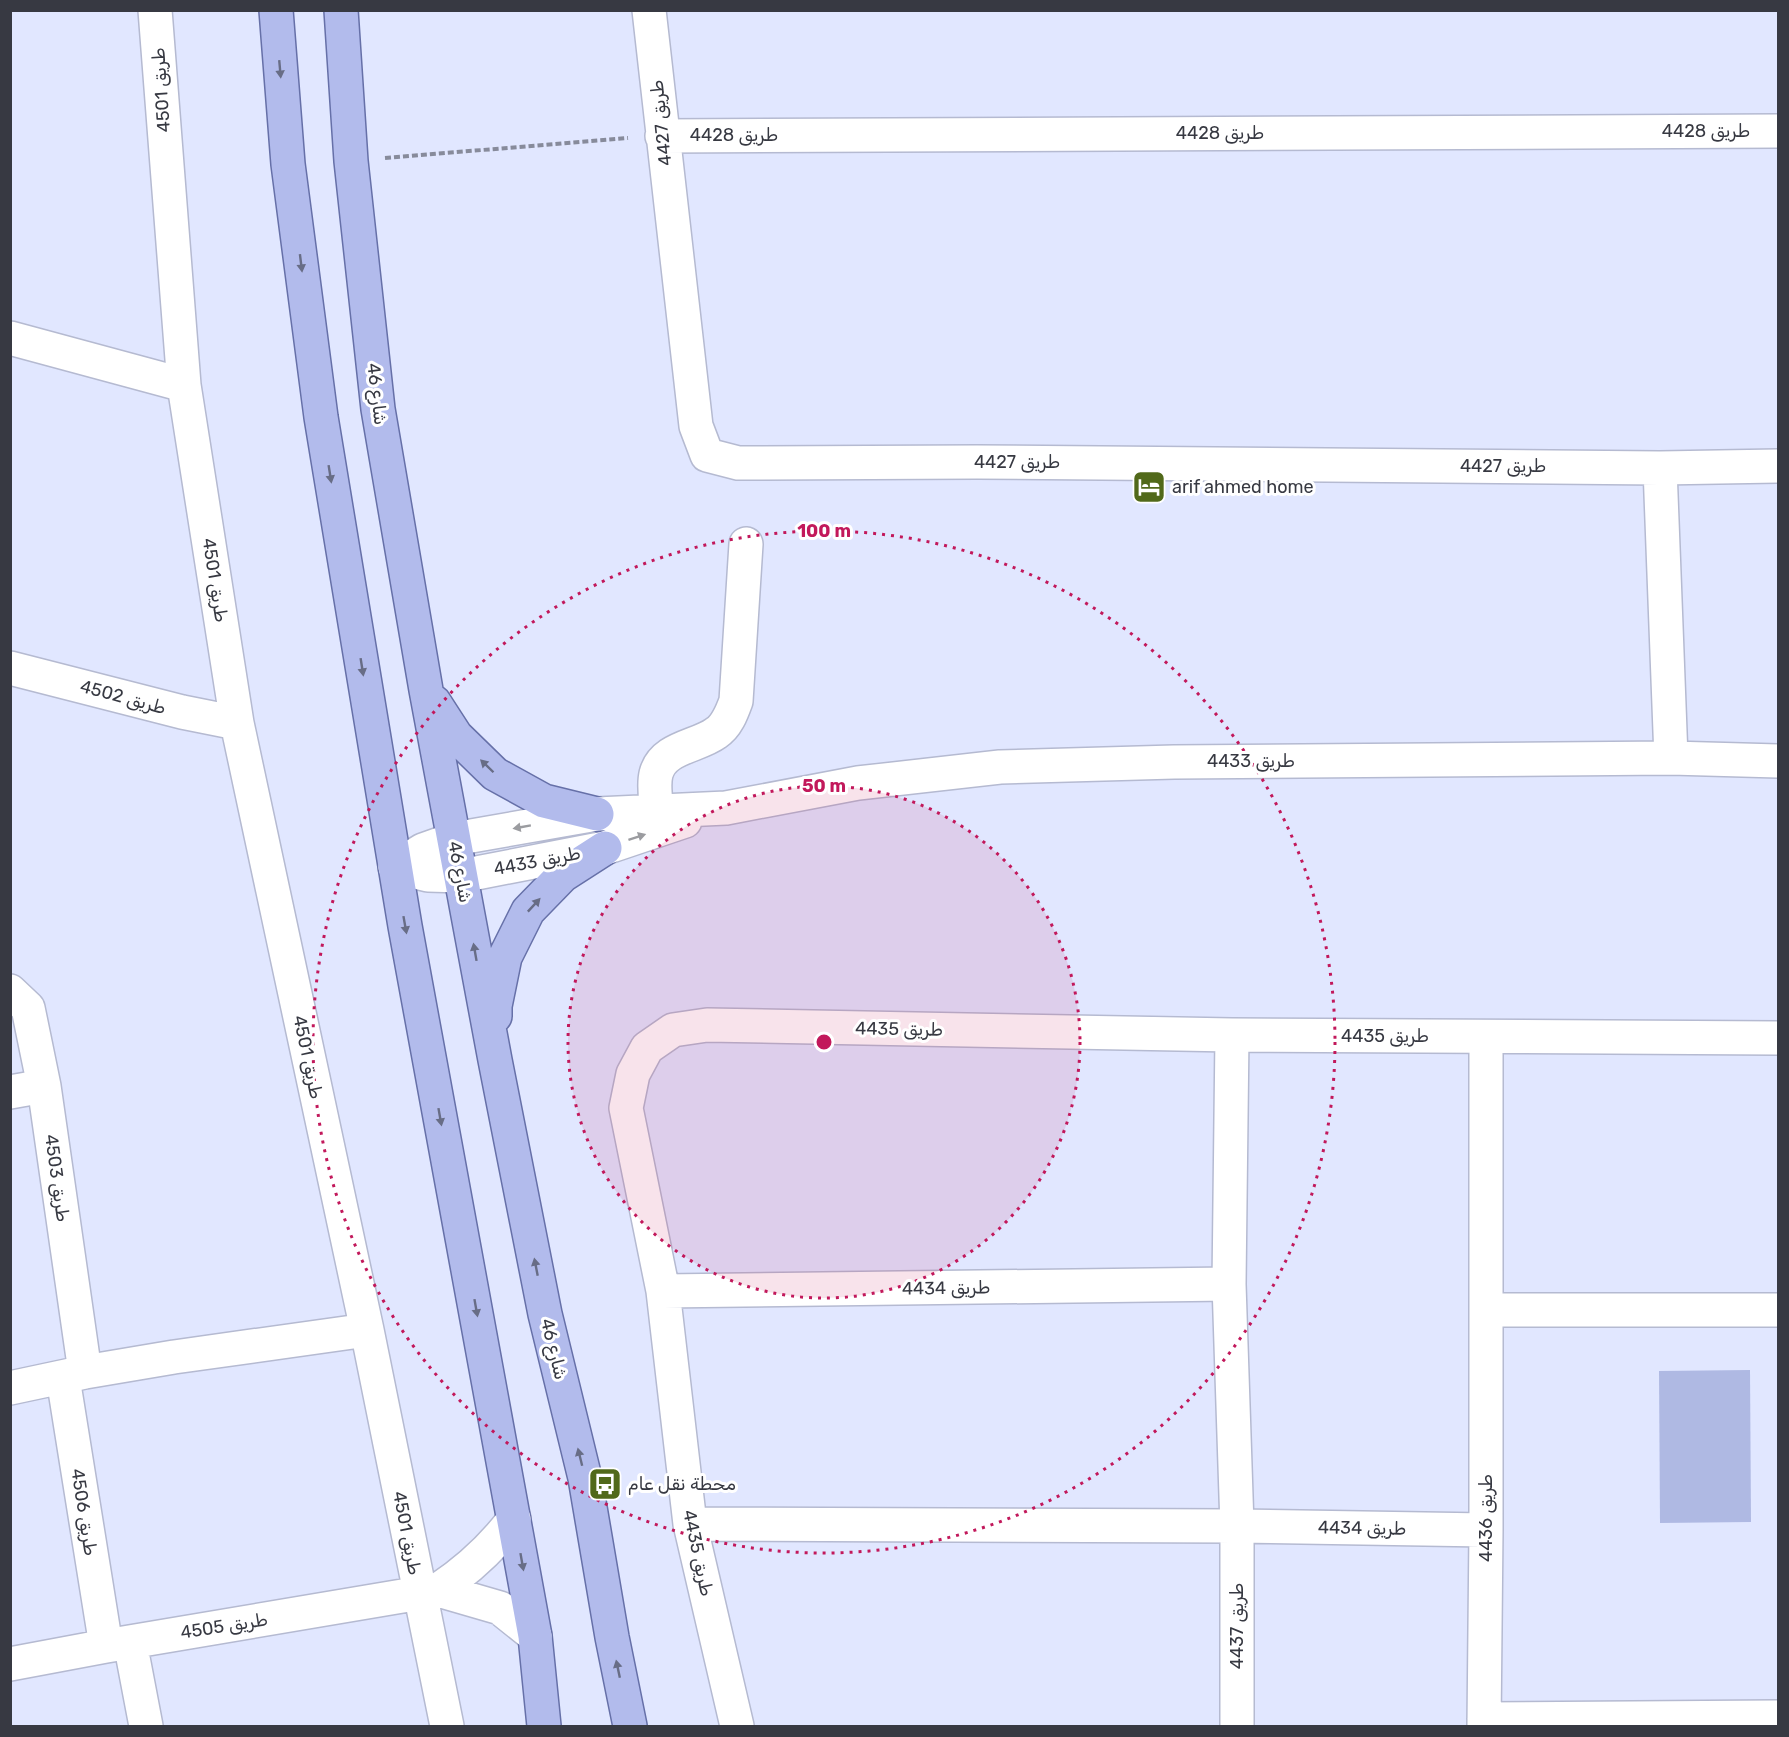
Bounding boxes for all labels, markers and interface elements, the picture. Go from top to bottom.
street label: طريق 4501 [147,47,175,133]
one-way arrow [276,59,285,78]
street label: طريق 4427 [646,79,676,167]
street label: طريق 4428 [1662,120,1750,142]
street label: طريق 4428 [1176,122,1264,144]
street label: طريق 4428 [690,124,778,146]
one-way arrow [296,253,305,272]
street label: شارع 46 [361,362,392,426]
street label: طريق 4427 [974,451,1060,473]
street label: طريق 4427 [1460,455,1546,477]
one-way arrow [326,465,335,484]
hotel icon: arif ahmed home [1131,469,1167,505]
place label: arif ahmed home [1172,476,1314,498]
text: 100 m [797,520,851,542]
street label: طريق 4501 [197,536,233,624]
one-way arrow [358,657,367,676]
street label: طريق 4502 [78,675,168,719]
street label: طريق 4433 [1207,750,1295,772]
one-way arrow [480,760,495,773]
text: 50 m [802,775,846,797]
one-way arrow [513,823,532,832]
one-way arrow [628,832,646,842]
street label: شارع 46 [442,839,477,905]
street label: طريق 4433 [492,842,582,880]
one-way arrow [527,898,541,913]
one-way arrow [401,915,410,934]
one-way arrow [470,942,479,961]
street label: طريق 4501 [288,1013,328,1101]
street label: طريق 4435 [855,1017,943,1041]
street label: طريق 4435 [1341,1025,1429,1047]
centre of rings [814,1032,834,1052]
one-way arrow [436,1107,445,1126]
street label: طريق 4503 [40,1133,74,1223]
one-way arrow [531,1257,540,1276]
street label: طريق 4434 [902,1276,990,1300]
one-way arrow [472,1299,481,1318]
street label: شارع 46 [535,1316,572,1382]
one-way arrow [574,1448,584,1466]
bus stop icon: محطة نقل عام [587,1466,623,1502]
street label: طريق 4506 [66,1467,102,1557]
place label: محطة نقل عام [628,1473,736,1495]
street label: طريق 4436 [1475,1474,1497,1562]
street label: طريق 4501 [388,1489,426,1577]
street label: طريق 4435 [678,1508,718,1598]
street label: طريق 4434 [1318,1516,1406,1540]
one-way arrow [518,1553,527,1572]
street label: طريق 4437 [1226,1583,1248,1669]
street label: طريق 4505 [179,1608,269,1644]
one-way arrow [613,1660,623,1678]

